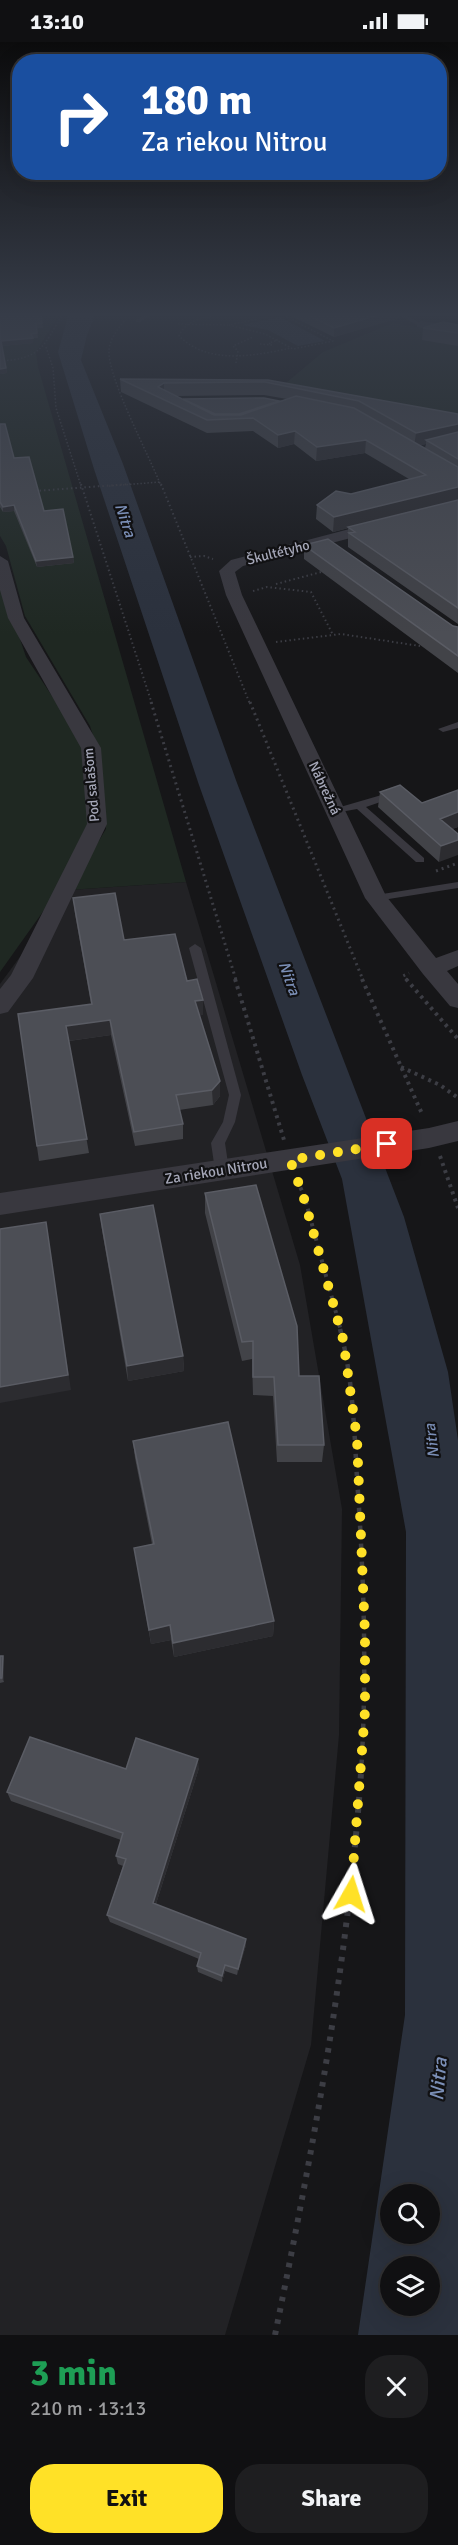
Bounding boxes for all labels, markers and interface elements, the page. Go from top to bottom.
text: 13:10 [30,8,84,35]
text: 180 m [141,75,252,126]
icon: right [42,78,120,156]
text: Za riekou Nitrou [141,126,328,159]
water label: Nitra [110,501,140,541]
street label: Škultétyho [245,536,311,569]
street label: Pod salašom [80,747,103,823]
street label: Nábrežná [305,759,344,818]
water label: Nitra [274,959,305,999]
pin [361,1118,412,1169]
icon: arrive [370,1127,403,1160]
street label: Za riekou Nitrou [163,1154,269,1188]
water label: Nitra [420,1422,444,1459]
position arrow [319,1862,383,1926]
water label: Nitra [424,2056,453,2102]
map controls [380,2184,440,2316]
button: search [380,2184,440,2244]
button: layers [380,2256,440,2316]
text: 3 min [30,2351,117,2396]
button: close [365,2355,428,2418]
text: 210 m · 13:13 [30,2396,146,2421]
button: Exit [30,2464,223,2533]
button: Share [235,2464,428,2533]

